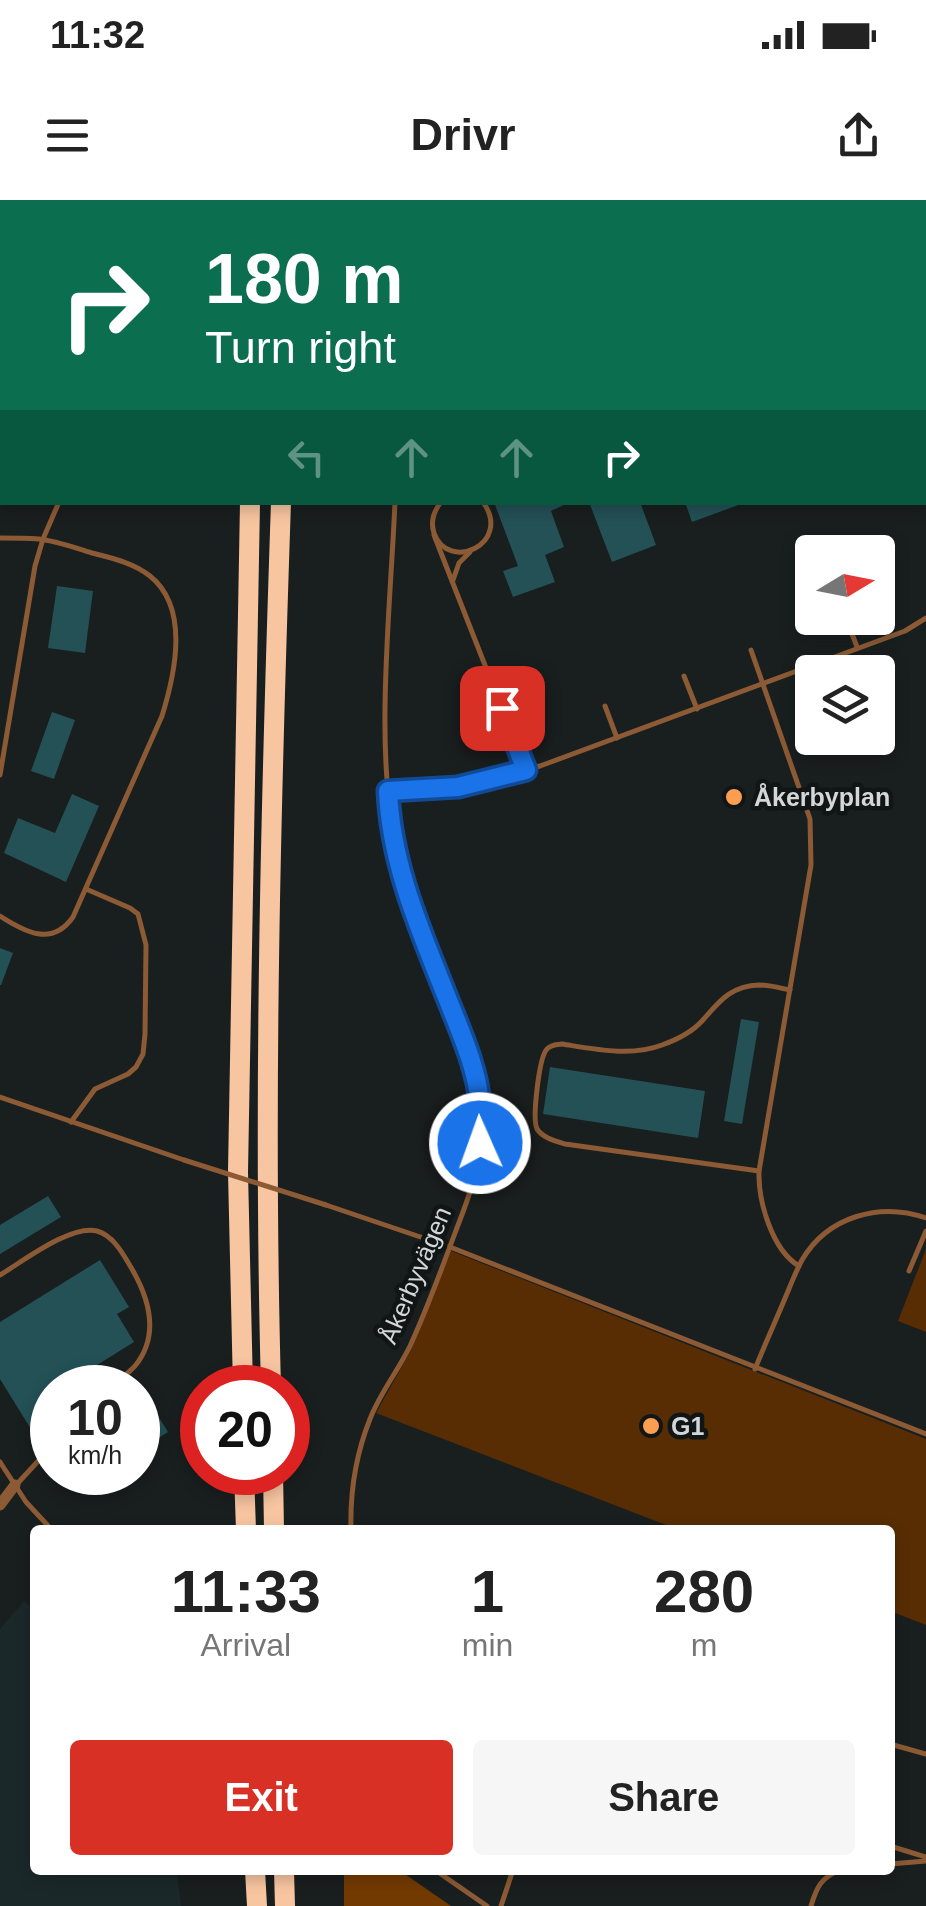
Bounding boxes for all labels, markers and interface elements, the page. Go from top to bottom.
text: 11:32 [50,14,145,56]
icon: menu [40,108,95,163]
icon: share [831,108,886,163]
text: Drivr [410,109,516,160]
icon: right [40,240,170,370]
text: 180 m [205,240,403,318]
text: Turn right [205,322,396,373]
icon: left [279,430,334,485]
icon: ahead [384,430,439,485]
icon: ahead [489,430,544,485]
icon: right [594,430,649,485]
north arrow [795,535,895,635]
map controls [795,535,895,755]
button: layers [795,655,895,755]
pin [460,666,545,751]
icon: arrive [475,681,530,736]
place label: Åkerbyplan [754,783,890,811]
marker: Åkerbyplan [723,786,745,808]
position arrow [428,1091,532,1195]
street label: Åkerbyvägen [373,1202,456,1348]
speed limit sign: 20 [180,1365,310,1495]
text: 10 [67,1390,123,1446]
place label: G1 [671,1412,704,1440]
marker: G1 [640,1415,662,1437]
text: km/h [68,1441,122,1469]
text: 11:33 [171,1558,321,1625]
text: 1 [471,1558,504,1625]
text: 280 [654,1558,754,1625]
text: Arrival [201,1627,291,1663]
text: min [462,1627,513,1663]
text: m [691,1627,717,1663]
button: Exit [70,1740,453,1855]
button: Share [473,1740,855,1855]

